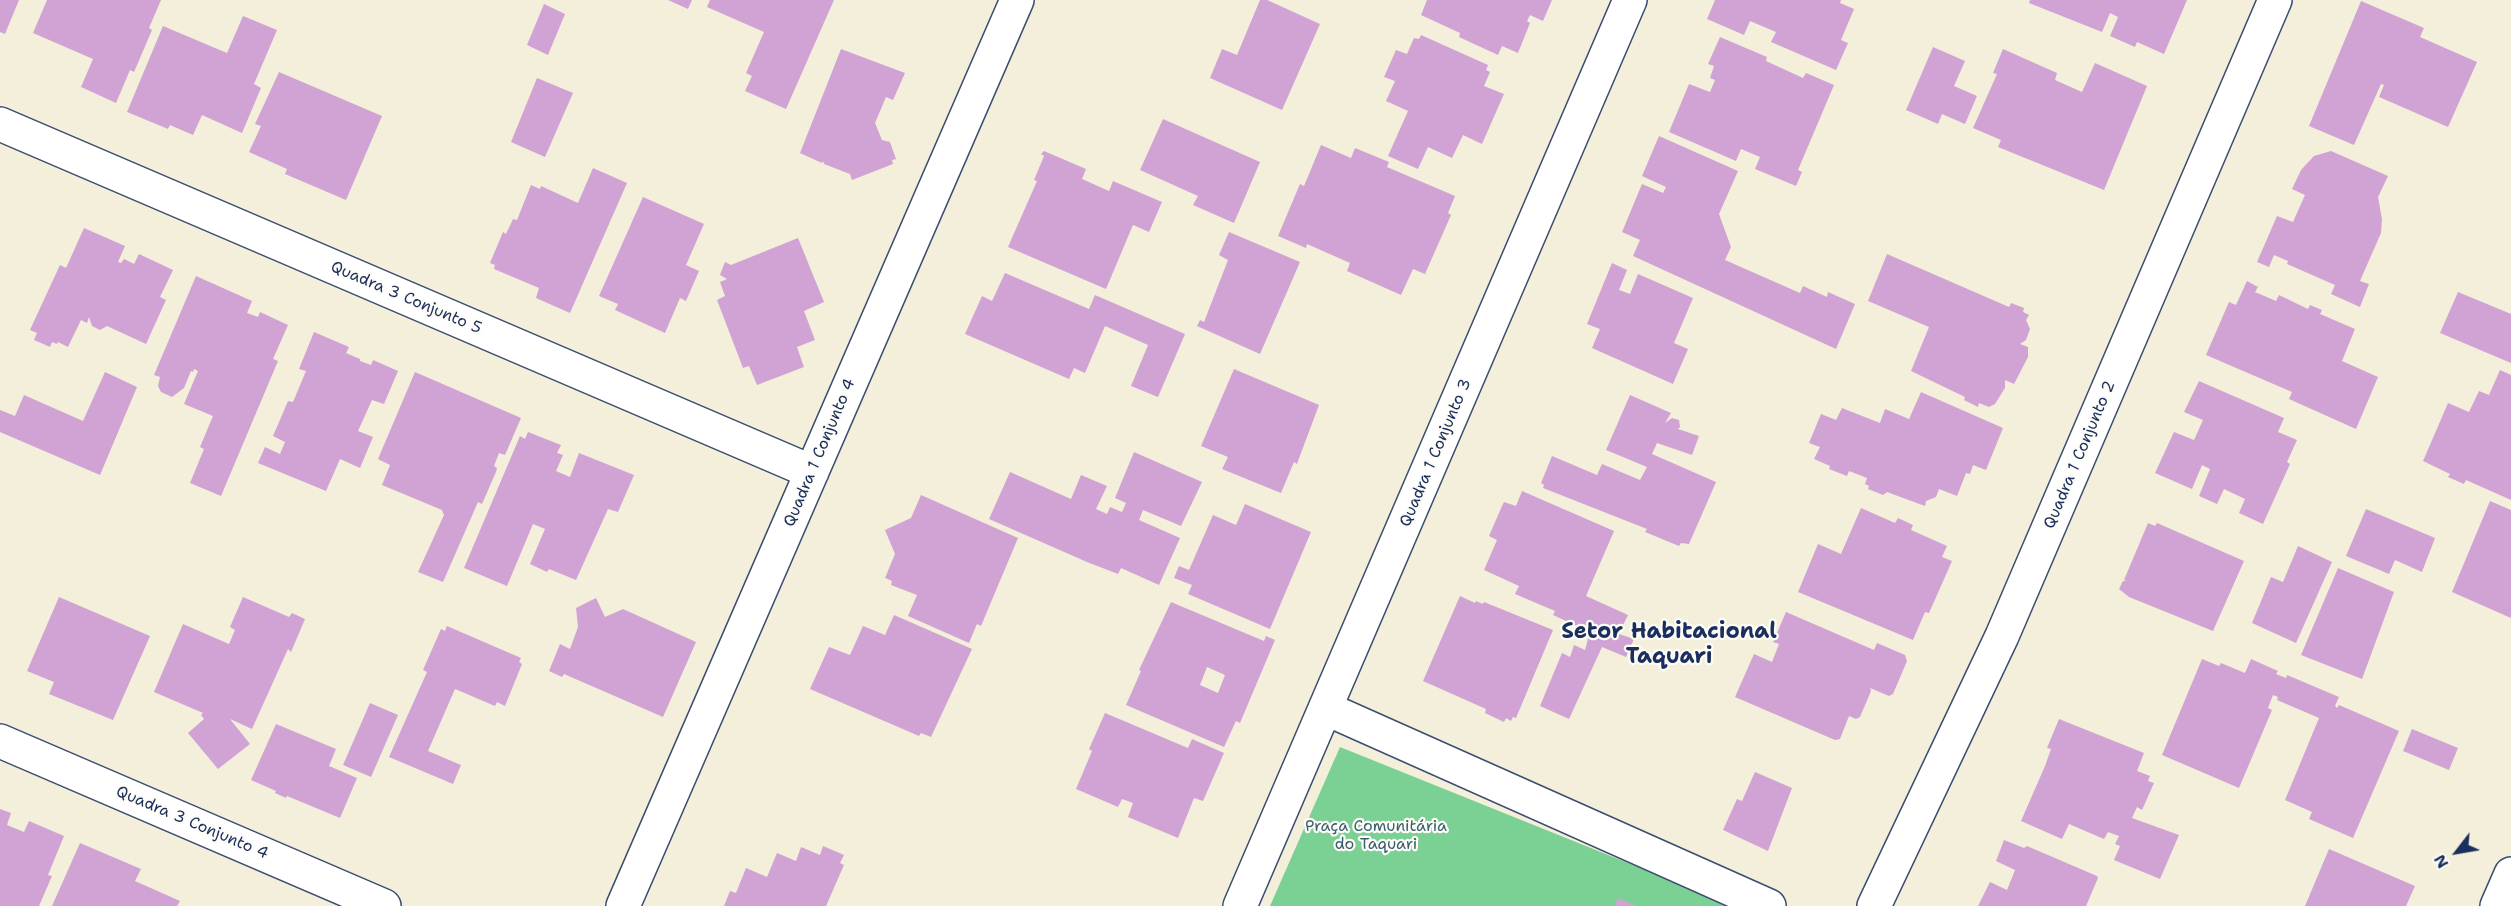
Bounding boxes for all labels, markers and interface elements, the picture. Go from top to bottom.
street label: Quadra 3 Conjunto 5 [328,257,484,339]
street label: Quadra 1 Conjunto 4 [780,376,860,530]
street label: Quadra 1 Conjunto 3 [1396,376,1476,530]
street label: Quadra 1 Conjunto 2 [2040,378,2120,532]
district label: Setor Habitacional Taquari [1561,619,1777,670]
street label: Quadra 3 Conjunto 4 [113,782,271,864]
park label: Praça Comunitária do Taquari [1305,817,1447,855]
north arrow [2427,822,2487,882]
text: N [2429,851,2453,872]

